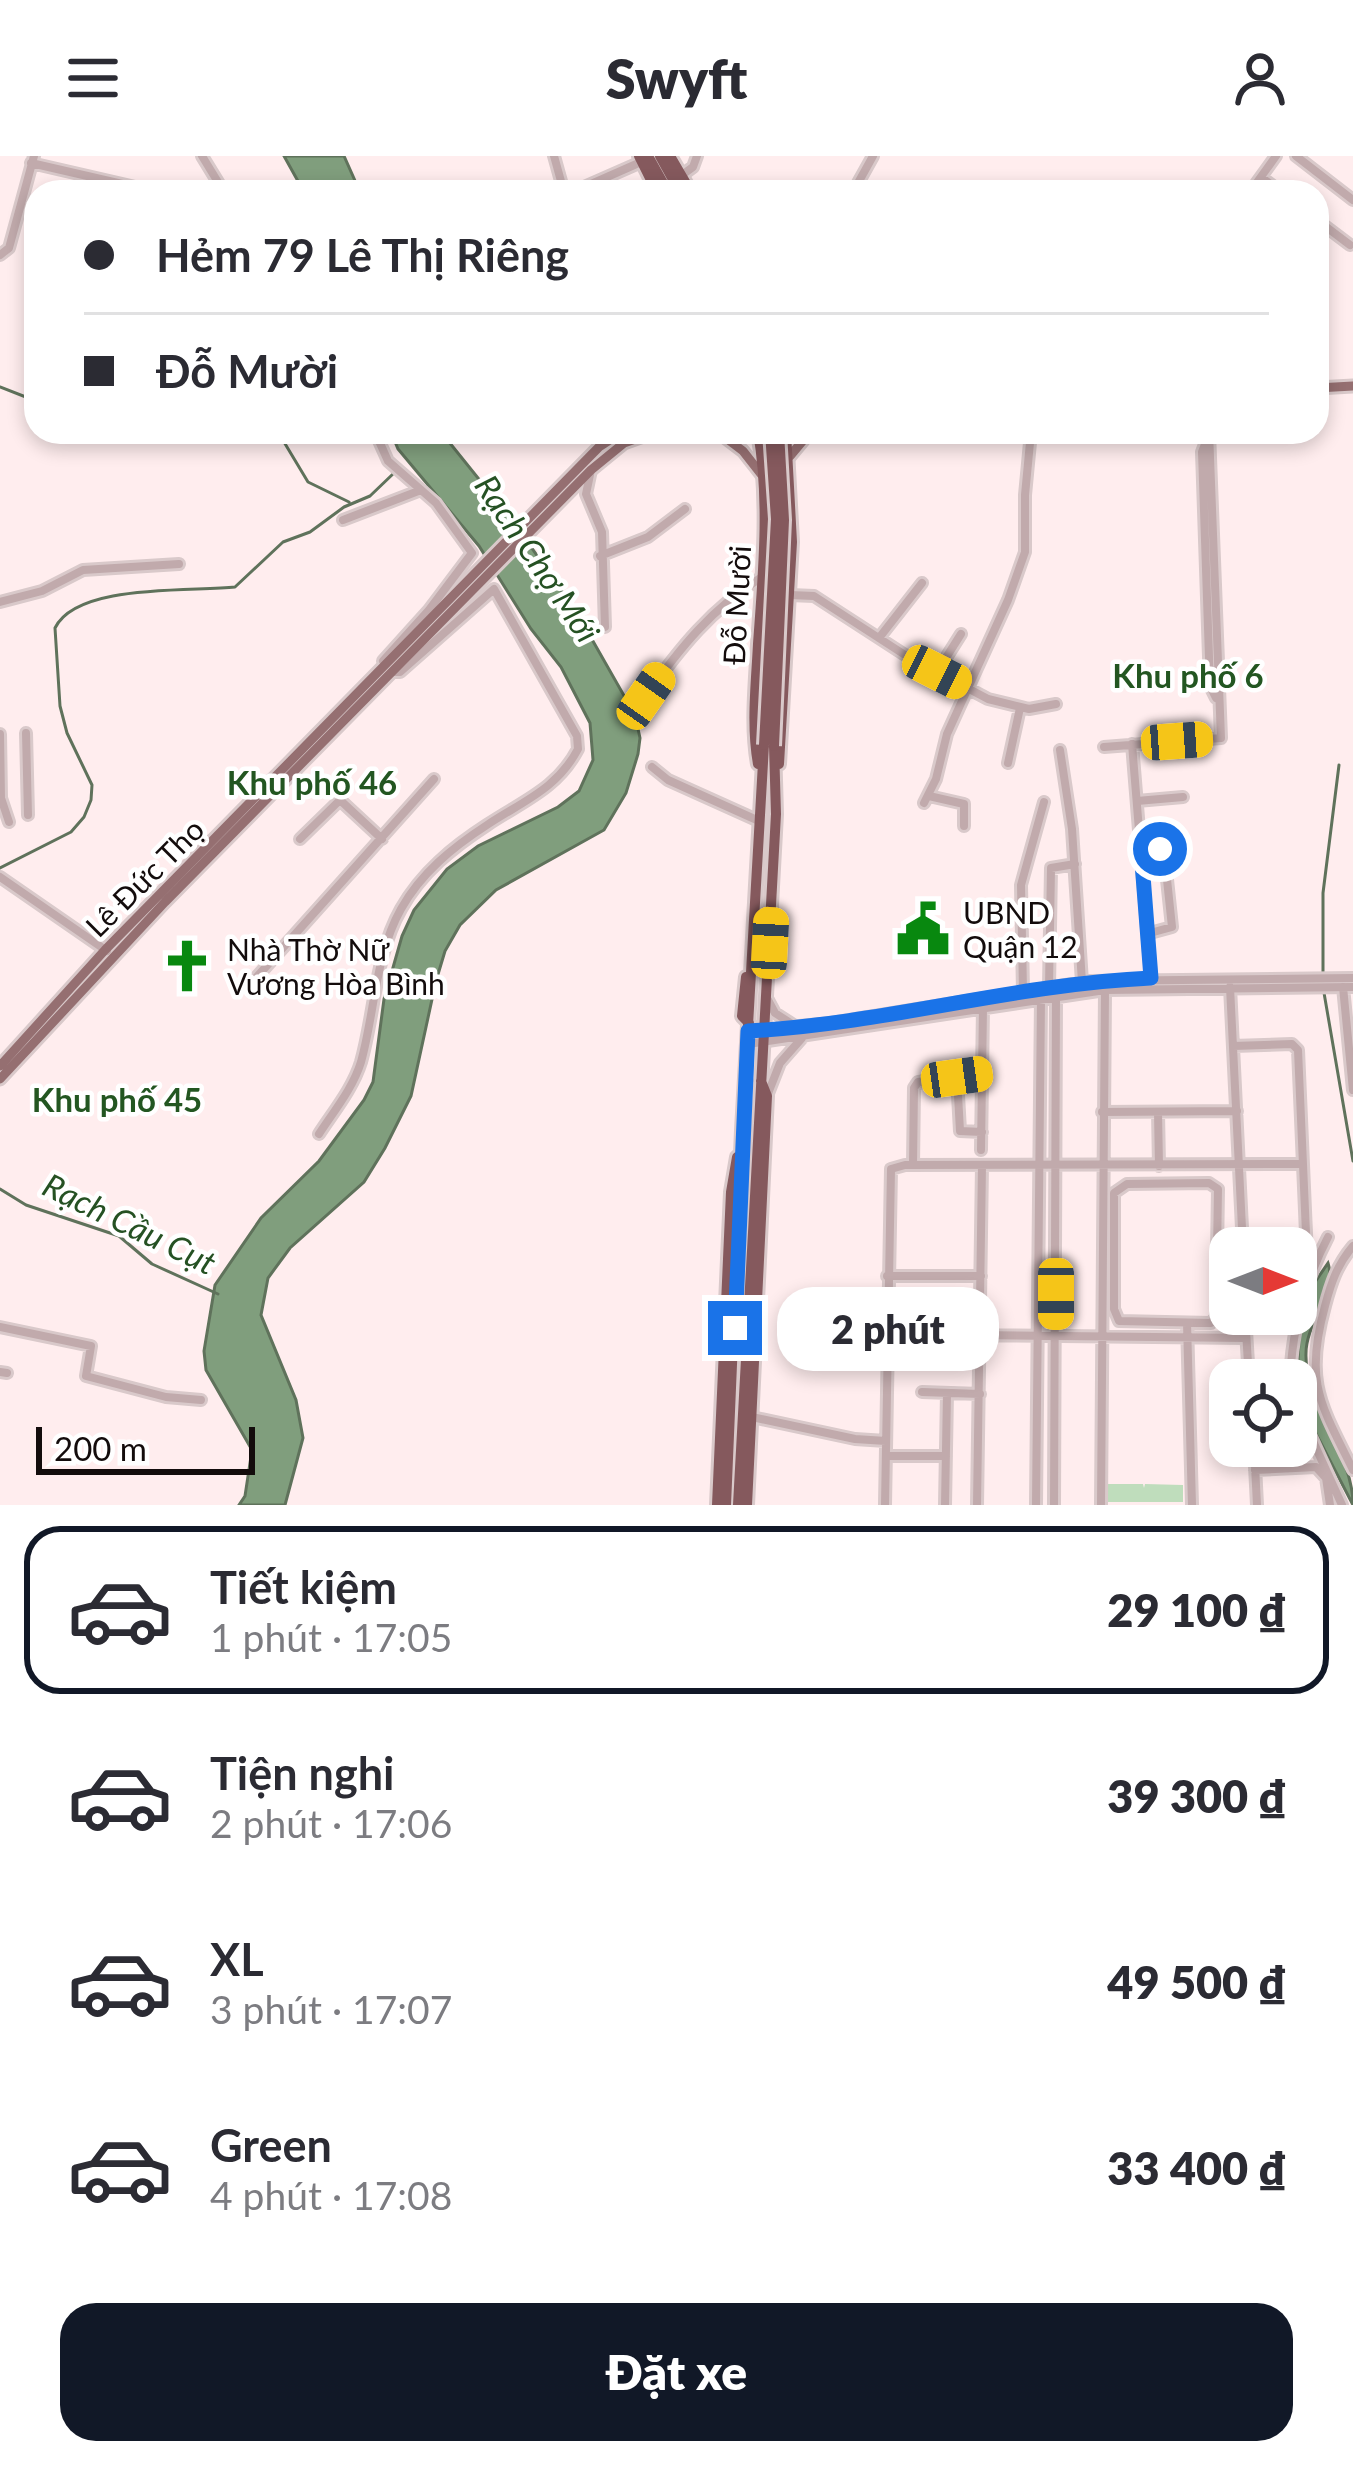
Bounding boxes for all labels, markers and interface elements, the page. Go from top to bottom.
icon: menu [60,45,126,111]
icon: person [1227,45,1293,111]
text: Swyft [606,46,747,111]
text: Hẻm 79 Lê Thị Riêng [156,228,569,282]
text: Đỗ Mười [156,344,338,398]
water label: Rạch Chợ Mới [467,467,609,650]
street label: Đỗ Mười [715,544,757,666]
car [897,640,977,704]
district label: Khu phố 6 [1112,655,1264,695]
car [611,656,681,736]
car [1140,721,1214,761]
district label: Khu phố 46 [227,762,397,802]
street label: Lê Đức Thọ [78,811,210,943]
route start [1133,822,1187,876]
place label: UBND Quận 12 [963,894,1078,964]
public building icon: UBND Quận 12 [894,900,952,958]
car [750,906,790,980]
place label: Nhà Thờ Nữ Vương Hòa Bình [227,931,445,1001]
church icon: Nhà Thờ Nữ Vương Hòa Bình [158,937,216,995]
car [919,1054,995,1100]
district label: Khu phố 45 [32,1079,202,1119]
water label: Rạch Cầu Cụt [37,1164,223,1282]
north arrow [1209,1227,1317,1335]
map controls [1209,1227,1317,1467]
car [1038,1258,1074,1330]
callout: 2 phút [777,1286,999,1370]
route end [708,1301,762,1355]
text: 2 phút [831,1306,945,1352]
button: locate [1209,1359,1317,1467]
scale bar [36,1421,255,1474]
text: 200 m [54,1428,147,1468]
icon: car [66,1556,174,1664]
text: Tiết kiệm [210,1560,397,1614]
text: 29 100 ₫ [1107,1583,1287,1637]
text: 1 phút · 17:05 [210,1614,452,1660]
icon: car [66,1742,174,1850]
text: Tiện nghi [210,1746,395,1800]
text: 39 300 ₫ [1107,1769,1287,1823]
text: 2 phút · 17:06 [210,1800,452,1846]
icon: car [66,1928,174,2036]
text: XL [210,1932,264,1986]
text: 49 500 ₫ [1107,1955,1287,2009]
text: 3 phút · 17:07 [210,1986,452,2032]
icon: car [66,2114,174,2222]
text: Green [210,2118,332,2172]
text: 33 400 ₫ [1107,2141,1287,2195]
text: 4 phút · 17:08 [210,2172,452,2218]
button: Đặt xe [60,2303,1293,2441]

